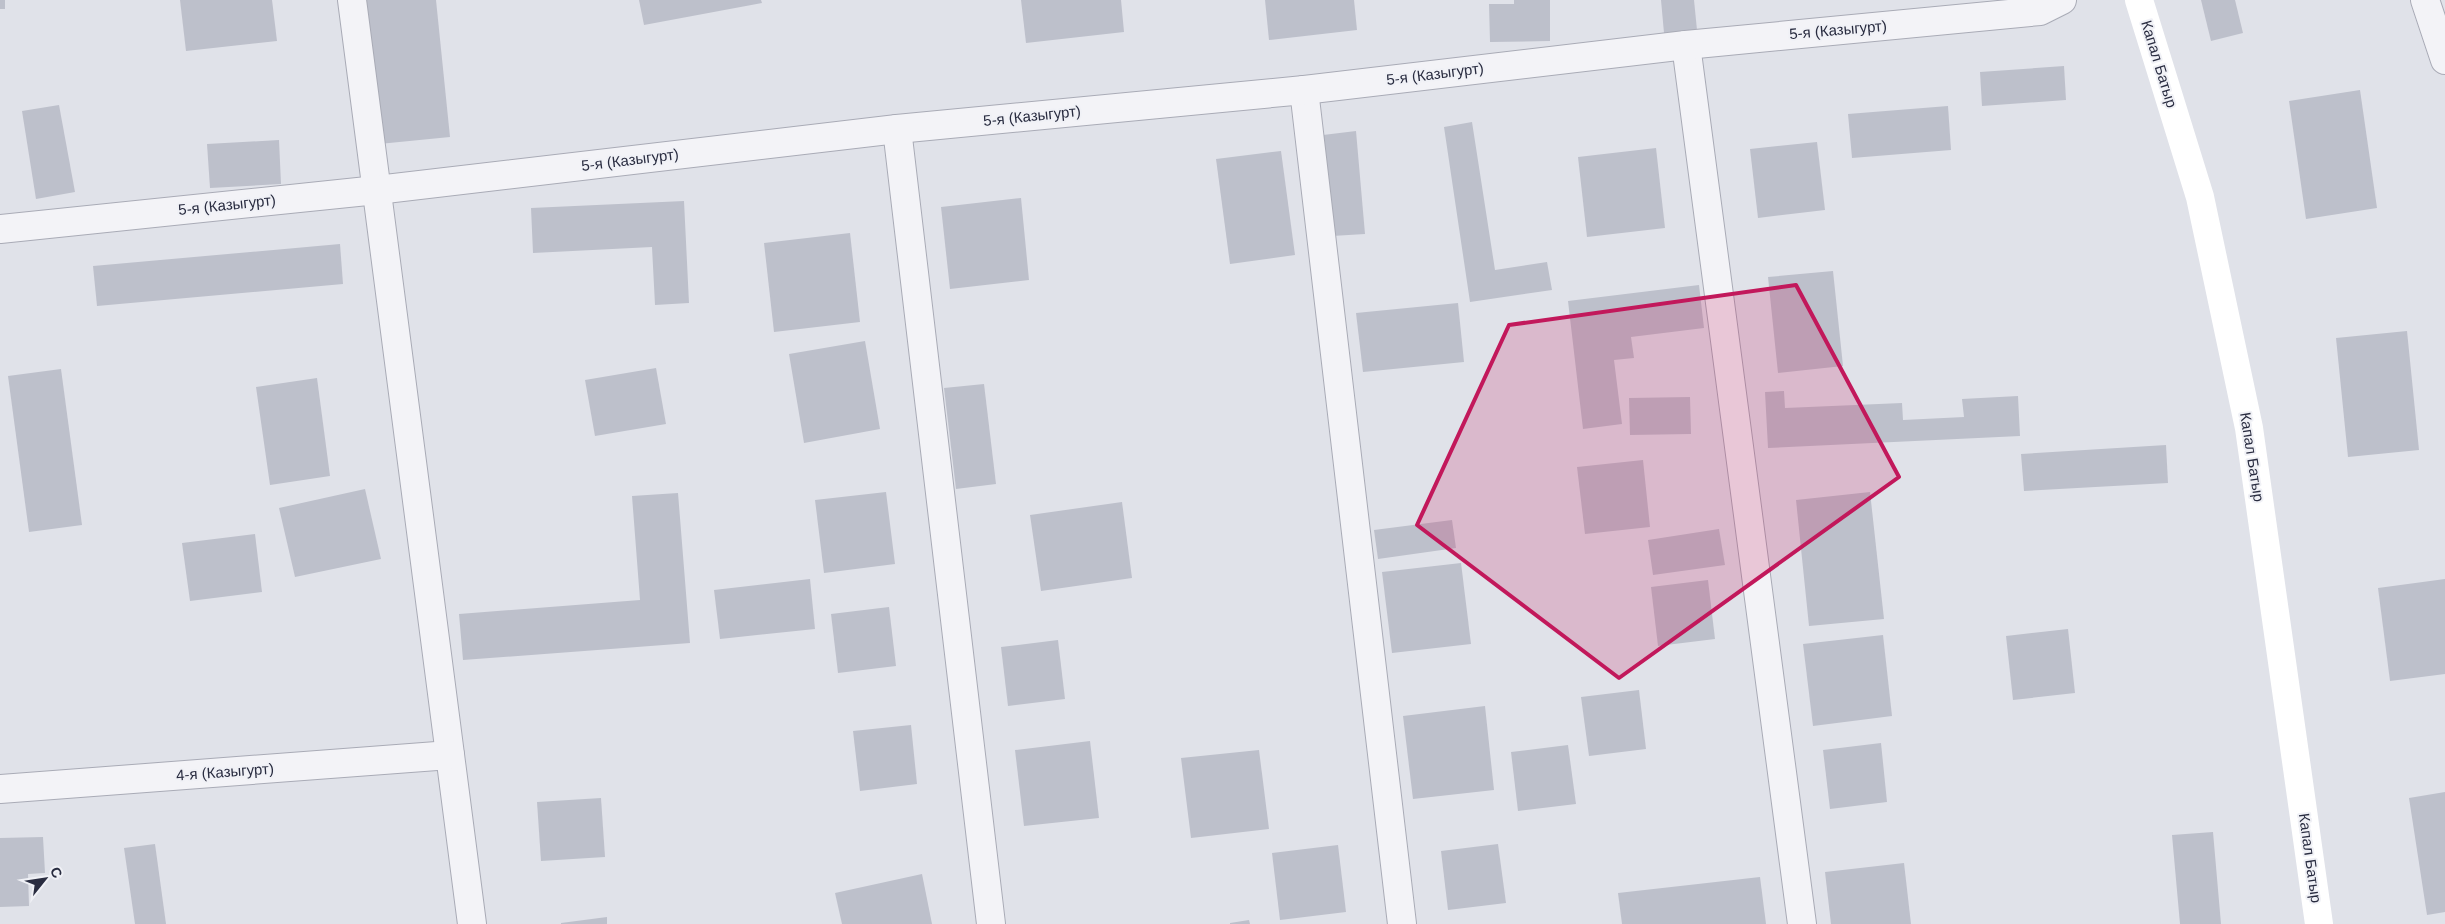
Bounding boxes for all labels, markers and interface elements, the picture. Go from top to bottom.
street label: 5-я (Казыгурт) [1788,17,1887,42]
street label: Капал Батыр [2138,18,2181,110]
street label: 5-я (Казыгурт) [1385,59,1485,88]
street label: 5-я (Казыгурт) [982,102,1082,129]
street label: 5-я (Казыгурт) [580,145,680,174]
street label: 5-я (Казыгурт) [177,191,277,218]
street label: Капал Батыр [2237,411,2268,503]
street label: 4-я (Казыгурт) [176,760,274,783]
street label: Капал Батыр [2296,812,2325,904]
north arrow [20,854,70,904]
text: С [47,864,66,881]

